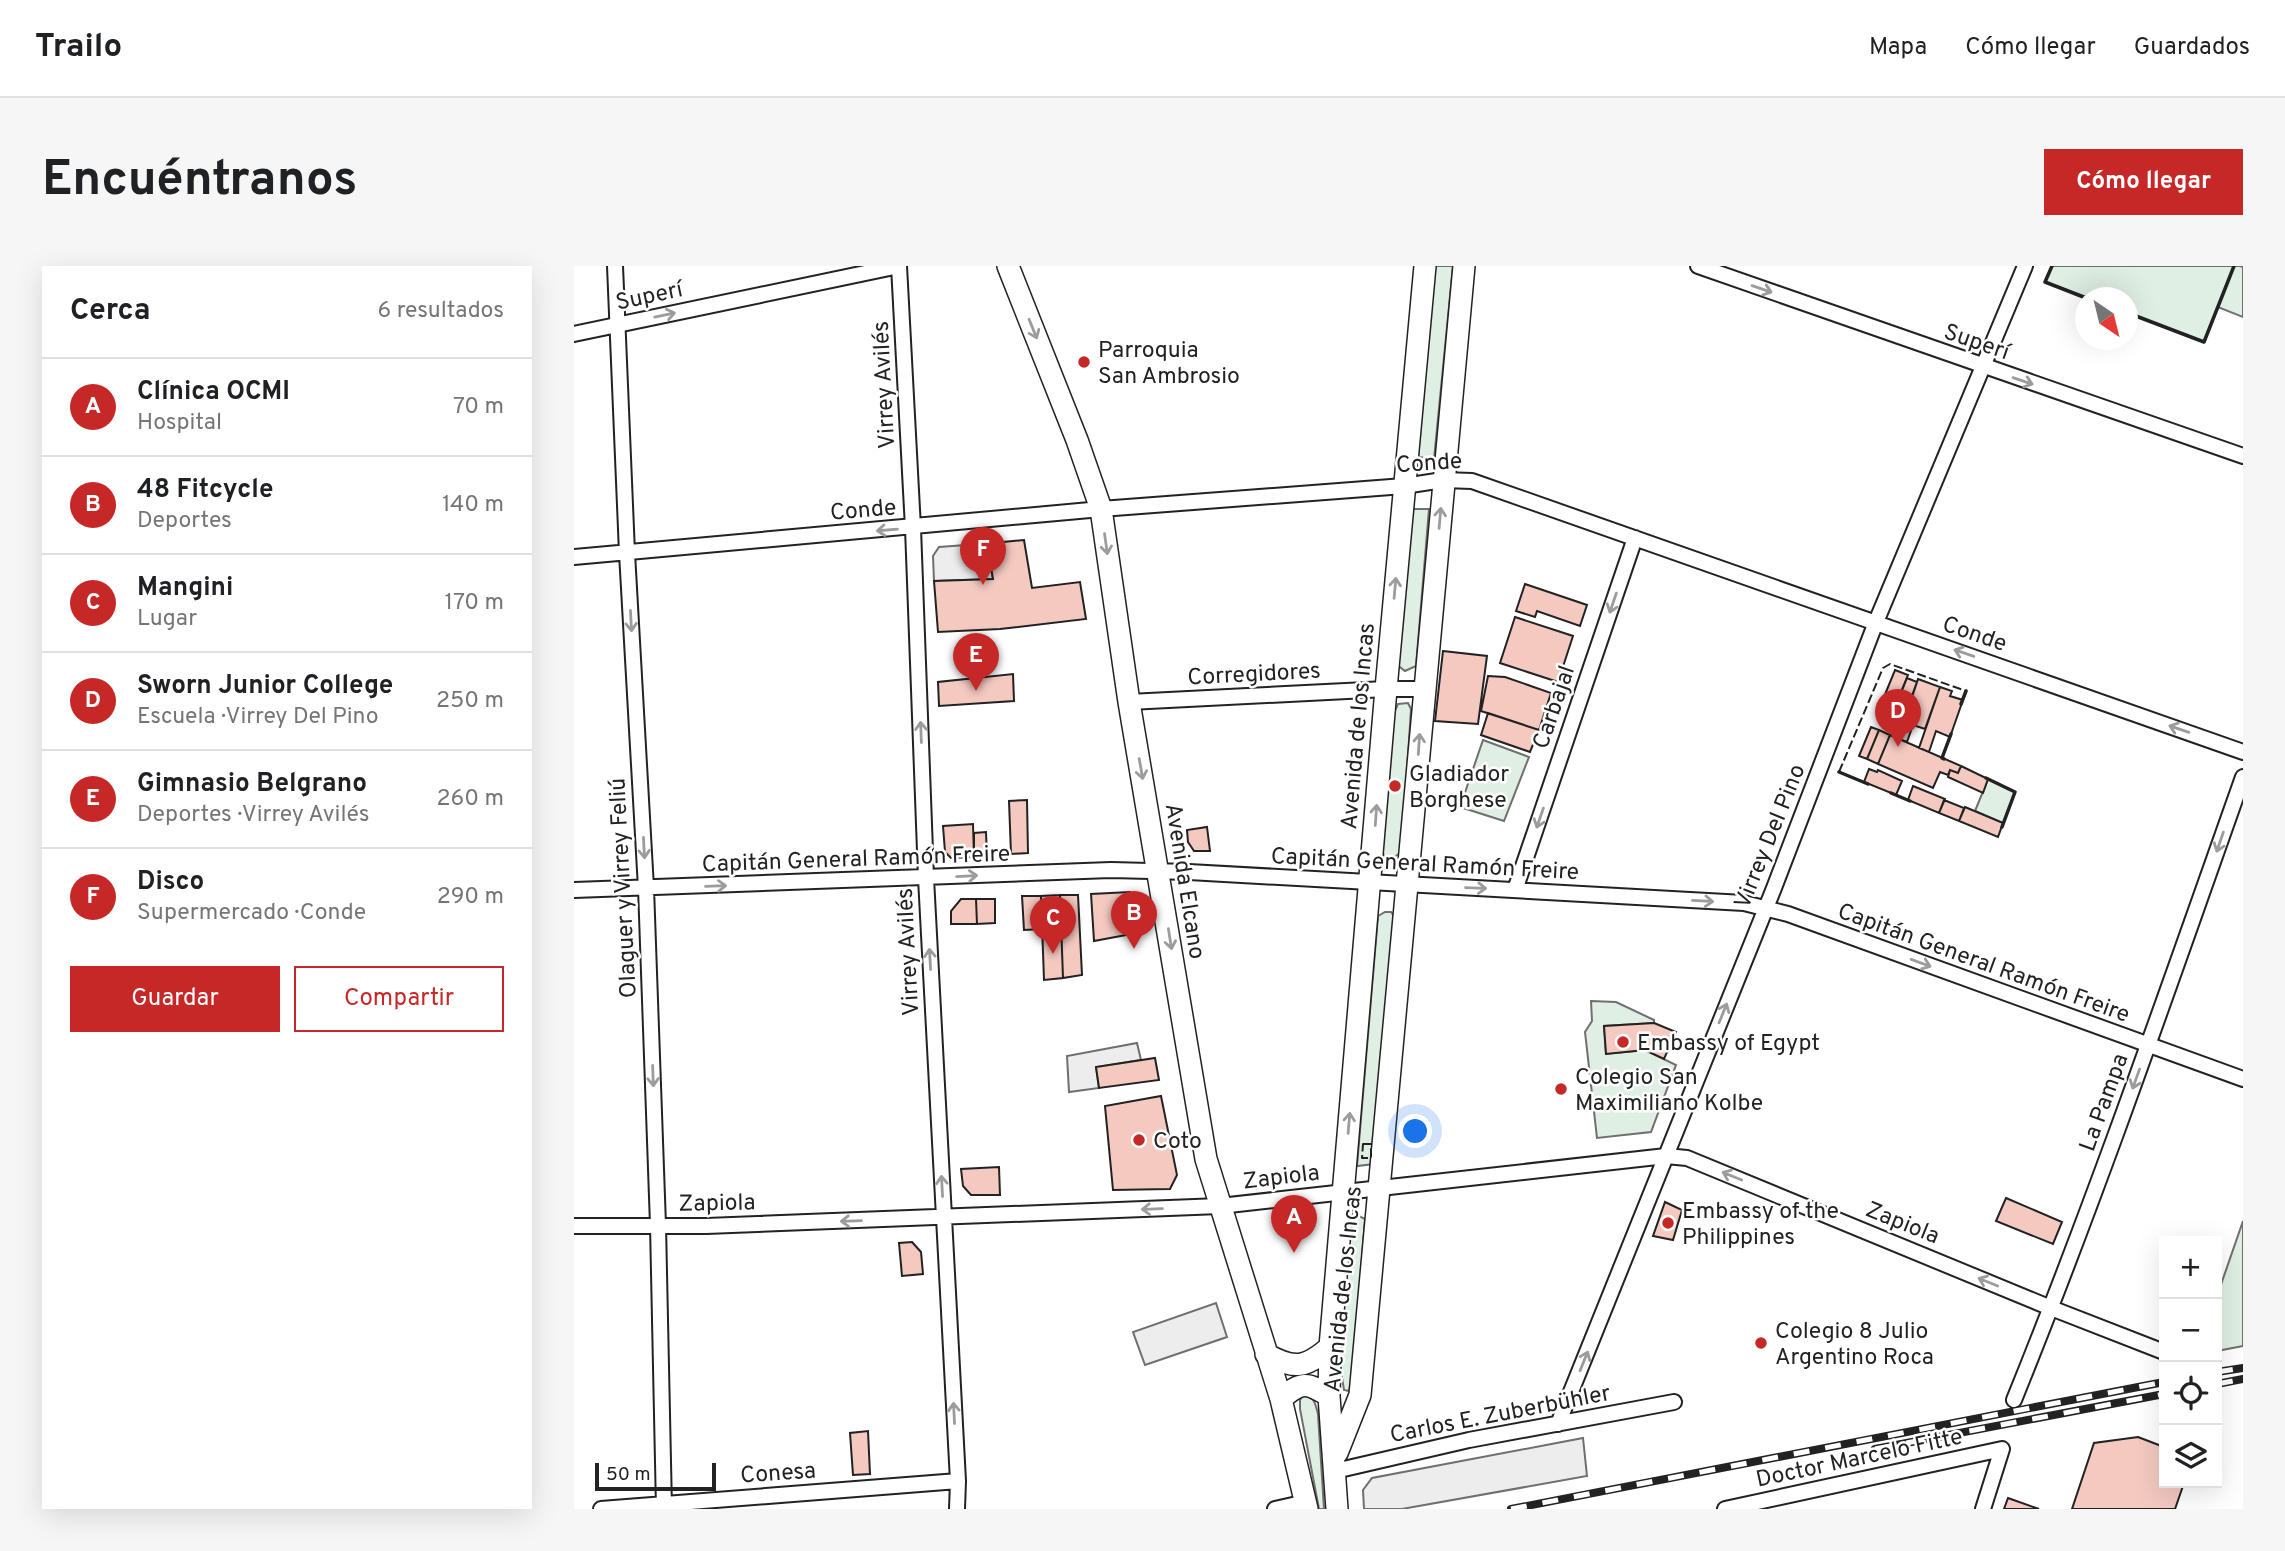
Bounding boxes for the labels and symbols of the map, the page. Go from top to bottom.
street label: Superí [613,276,688,319]
one-way arrow [1750,284,1772,296]
north arrow [2075,287,2138,350]
one-way arrow [653,308,676,321]
one-way arrow [1027,318,1040,340]
street label: Superí [1939,319,2015,369]
street label: Virrey Avilés [868,320,903,449]
place label: Parroquia San Ambrosio [1098,337,1240,392]
marker: Parroquia San Ambrosio [1076,354,1092,370]
one-way arrow [2011,376,2033,388]
street label: Conde [1395,448,1463,481]
street label: Conde [829,494,898,529]
one-way arrow [1434,507,1447,530]
one-way arrow [876,524,898,537]
pin: F [960,527,1006,585]
one-way arrow [1100,532,1113,555]
one-way arrow [1388,577,1401,600]
one-way arrow [1606,591,1618,613]
one-way arrow [625,609,638,632]
street label: Conde [1938,611,2010,660]
street label: Avenida de los Incas [1336,622,1383,831]
pin: E [953,633,999,691]
one-way arrow [1954,646,1976,658]
street label: Corregidores [1187,658,1322,693]
street label: Carbajal [1528,662,1583,753]
pin: D [1875,689,1921,747]
one-way arrow [914,720,927,743]
one-way arrow [2168,722,2190,734]
one-way arrow [1413,734,1426,756]
one-way arrow [1135,757,1148,780]
street label: Virrey Del Pino [1729,760,1813,913]
place label: Gladiador Borghese [1409,761,1509,816]
street label: Olaguer y Virrey Feliú [604,777,645,999]
marker: Gladiador Borghese [1387,778,1403,794]
street label: Avenida Elcano [1157,801,1210,961]
one-way arrow [1370,804,1383,826]
one-way arrow [1533,807,1546,829]
one-way arrow [2213,830,2225,852]
one-way arrow [638,837,651,859]
street label: Capitán General Ramón Freire [701,841,1011,880]
street label: Capitán General Ramón Freire [1270,843,1580,888]
one-way arrow [956,870,979,883]
one-way arrow [704,879,727,892]
one-way arrow [1464,882,1487,895]
street label: Virrey Avilés [892,887,927,1016]
pin: B [1111,891,1157,949]
one-way arrow [1691,895,1714,908]
pin: C [1030,896,1076,954]
street label: Capitán General Ramón Freire [1833,898,2133,1031]
one-way arrow [1163,927,1176,949]
one-way arrow [924,948,937,971]
one-way arrow [1909,958,1931,970]
one-way arrow [1717,1003,1730,1025]
place label: Embassy of Egypt [1637,1030,1820,1059]
marker: Embassy of Egypt [1615,1034,1631,1050]
street label: La Pampa [2074,1050,2136,1156]
one-way arrow [646,1064,659,1087]
place label: Colegio San Maximiliano Kolbe [1575,1064,1763,1119]
one-way arrow [2128,1068,2141,1090]
marker: Colegio San Maximiliano Kolbe [1553,1081,1569,1097]
one-way arrow [1343,1113,1356,1135]
your location [1398,1114,1432,1148]
place label: Coto [1153,1128,1202,1157]
marker: Coto [1131,1132,1147,1148]
street label: Zapiola [1241,1159,1321,1198]
one-way arrow [1722,1169,1744,1182]
one-way arrow [936,1175,949,1198]
street label: Avenida de los Incas [1319,1185,1370,1394]
street label: Zapiola [678,1189,756,1220]
pin: A [1271,1195,1317,1253]
street label: Zapiola [1861,1196,1943,1252]
place label: Embassy of the Philippines [1682,1198,1839,1253]
one-way arrow [1141,1202,1164,1215]
one-way arrow [840,1214,863,1227]
marker: Embassy of the Philippines [1660,1215,1676,1231]
one-way arrow [1978,1274,1999,1287]
place label: Colegio 8 Julio Argentino Roca [1775,1318,1934,1373]
marker: Colegio 8 Julio Argentino Roca [1753,1335,1769,1351]
one-way arrow [1578,1351,1591,1372]
street label: Carlos E. Zuberbühler [1388,1380,1613,1451]
one-way arrow [947,1402,960,1425]
street label: Doctor Marcelo Fitte [1754,1423,1965,1495]
street label: Conesa [739,1457,817,1492]
scale bar [595,1460,716,1492]

